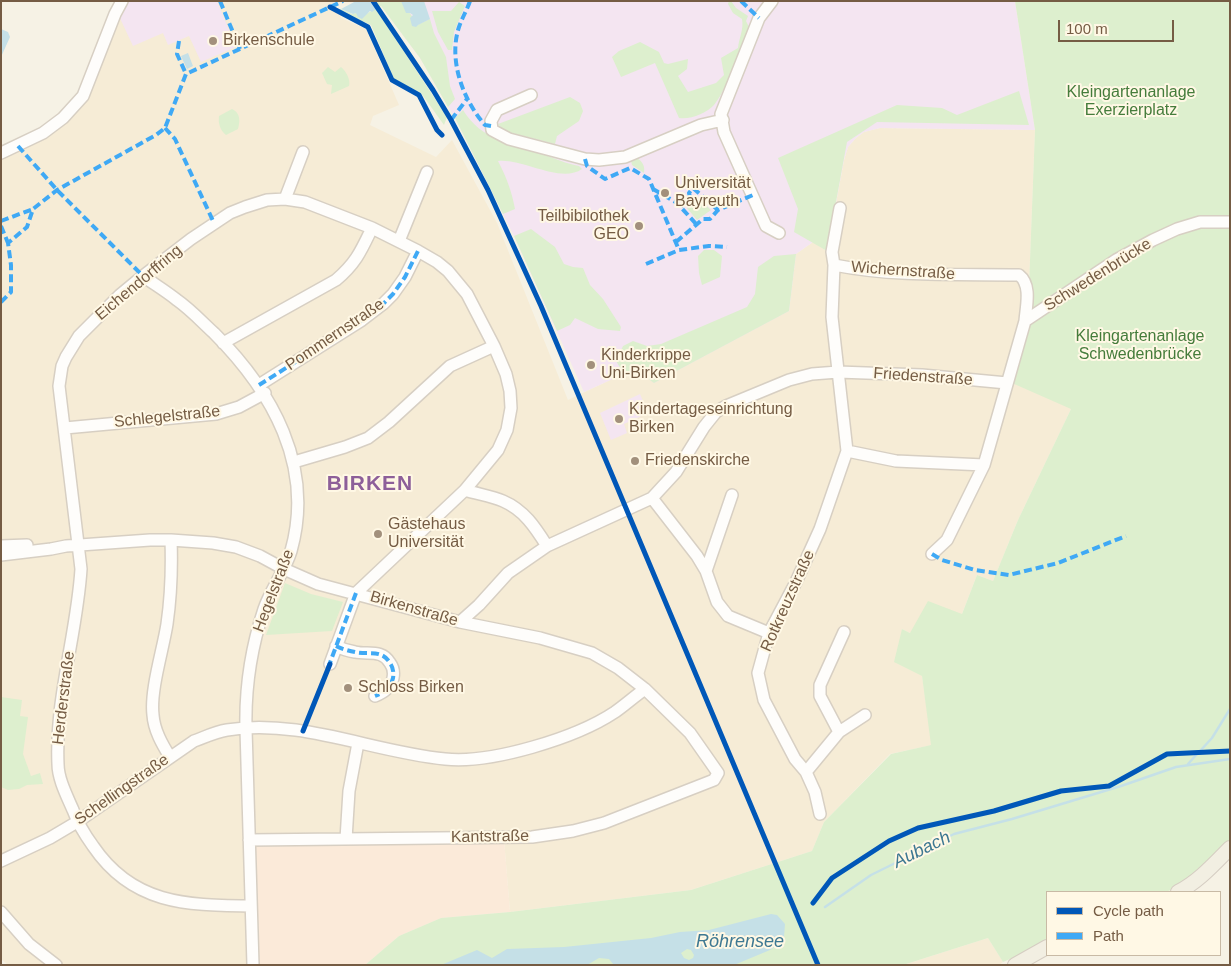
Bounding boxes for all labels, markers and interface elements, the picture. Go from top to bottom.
scale bar [1061,10,1177,42]
text: 100 m [1066,20,1108,37]
place label: Birkenschule [223,31,315,51]
marker: Birkenschule [207,35,219,47]
park label: Kleingartenanlage Exerzierplatz [1067,83,1195,121]
place label: Universität Bayreuth [675,174,751,212]
marker: Universität Bayreuth [659,187,671,199]
place label: Teilbibilothek GEO [537,207,629,245]
marker: Teilbibilothek GEO [633,220,645,232]
street label: Schwedenbrücke [1041,234,1155,316]
street label: Eichendorffring [92,241,186,325]
street label: Wichernstraße [850,258,956,284]
street label: Pommernstraße [282,295,388,375]
park label: Kleingartenanlage Schwedenbrücke [1076,327,1204,365]
place label: Kinderkrippe Uni-Birken [601,346,691,384]
marker: Kinderkrippe Uni-Birken [585,359,597,371]
street label: Friedenstraße [873,364,973,390]
place label: Kindertageseinrichtung Birken [629,400,793,438]
street label: Schlegelstraße [113,402,221,432]
marker: Kindertageseinrichtung Birken [613,413,625,425]
place label: Friedenskirche [645,451,750,471]
marker: Friedenskirche [629,455,641,467]
district label: BIRKEN [326,471,414,497]
place label: Gästehaus Universität [388,515,465,553]
marker: Gästehaus Universität [372,528,384,540]
street label: Hegelstraße [249,547,299,635]
street label: Rotkreuzstraße [757,547,819,655]
street label: Birkenstraße [368,587,460,631]
street label: Herderstraße [49,650,79,746]
place label: Schloss Birken [358,678,464,698]
marker: Schloss Birken [342,682,354,694]
street label: Schellingstraße [71,751,173,829]
street label: Kantstraße [451,827,529,847]
water label: Aubach [890,827,954,873]
legend [1046,891,1221,956]
text: Cycle path [1093,902,1164,919]
text: Path [1093,927,1124,944]
water label: Röhrensee [696,931,784,953]

